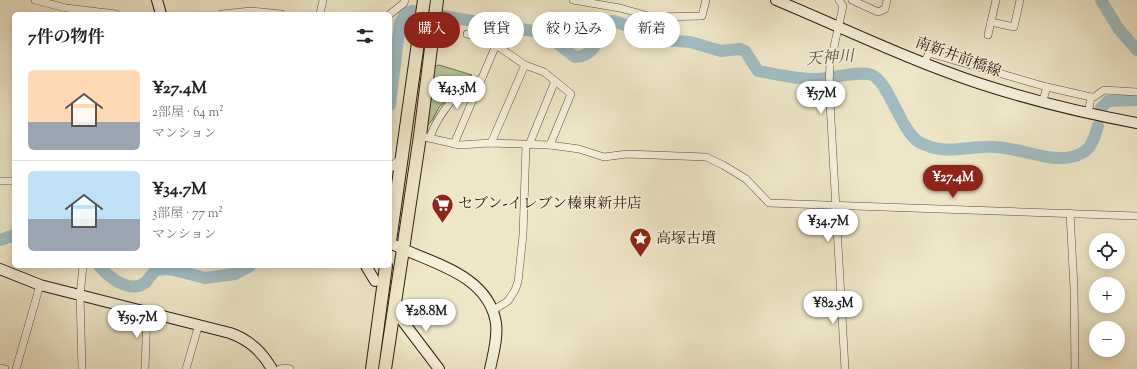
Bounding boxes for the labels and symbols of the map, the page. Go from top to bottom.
street label: 南新井前橋線 [912,33,1004,83]
water label: 天神川 [805,46,857,72]
pin: ¥43.5M [424,76,490,110]
pin: ¥57M [797,81,845,115]
pin: ¥27.4M [920,165,986,199]
supermarket icon: セブン-イレブン榛東新井店 [429,191,455,224]
place label: セブン-イレブン榛東新井店 [458,194,642,215]
pin: ¥34.7M [795,209,861,243]
place icon: 高塚古墳 [628,226,654,259]
place label: 高塚古墳 [656,229,716,250]
pin: ¥82.5M [800,291,866,325]
pin: ¥28.8M [393,299,459,333]
pin: ¥59.7M [104,305,170,339]

